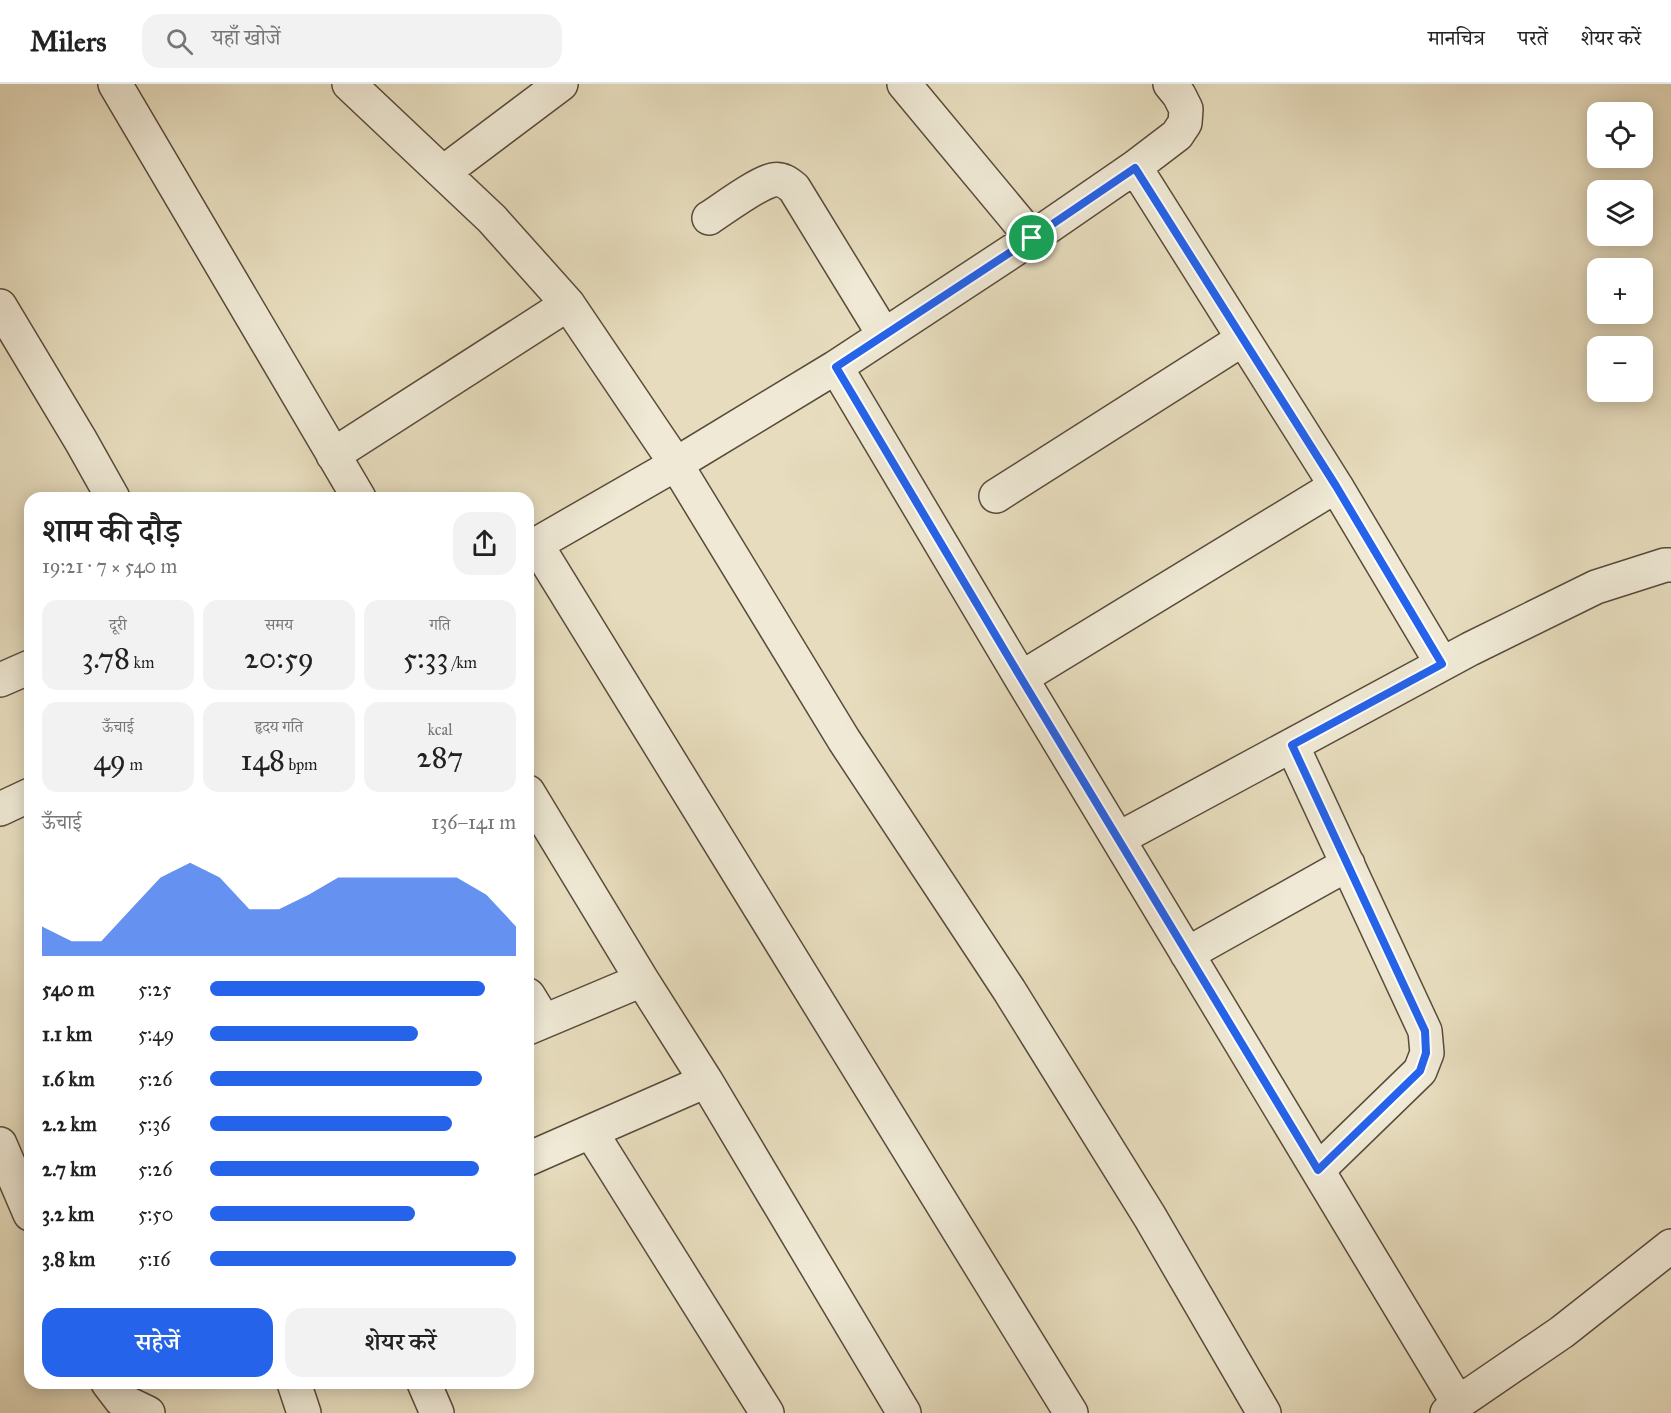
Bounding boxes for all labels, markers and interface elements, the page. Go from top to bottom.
search box [142,14,562,68]
text: Milers [30,24,106,59]
text: यहाँ खोजें [211,24,281,51]
icon: search [163,25,196,58]
text: मानचित्र [1428,25,1485,51]
text: परतें [1518,25,1548,51]
text: शेयर करें [1581,25,1641,51]
map controls [1587,102,1653,402]
button: locate [1587,102,1653,168]
button: layers [1587,180,1653,246]
pin [1006,212,1057,263]
icon: arrive [1015,221,1048,254]
button: + [1587,258,1653,324]
button: − [1587,336,1653,402]
text: शाम की दौड़ [42,511,180,551]
button: share [453,512,516,575]
text: 19:21 · 7 × 540 m [42,554,177,578]
text: दूरी [109,615,127,634]
text: समय [265,615,293,634]
text: गति [430,615,450,634]
text: 3.78 [82,640,130,676]
text: 20:59 [244,640,314,676]
text: 5:33 [403,640,448,676]
text: km [130,653,154,672]
text: /km [448,653,477,672]
text: ऊँचाई [102,717,134,736]
text: हृदय गति [255,717,303,736]
text: kcal [427,720,453,739]
text: 287 [417,739,463,775]
text: 49 [93,742,126,778]
text: 148 [240,742,285,778]
text: m [126,755,143,774]
text: bpm [285,755,318,774]
text: ऊँचाई [42,810,81,834]
text: 136–141 m [431,810,516,834]
text: 540 m [42,977,95,1001]
text: 5:25 [138,977,171,1001]
text: 1.1 km [42,1022,92,1046]
text: 5:49 [138,1022,174,1046]
text: 1.6 km [42,1067,95,1091]
text: 5:26 [138,1067,172,1091]
text: 2.2 km [42,1112,97,1136]
text: 5:36 [138,1112,171,1136]
text: 2.7 km [42,1157,96,1181]
text: 5:26 [138,1157,172,1181]
text: 3.2 km [42,1202,94,1226]
text: 5:50 [138,1202,173,1226]
text: 3.8 km [42,1247,95,1271]
text: 5:16 [138,1247,170,1271]
button: सहेजें [42,1308,273,1377]
button: शेयर करें [285,1308,516,1377]

